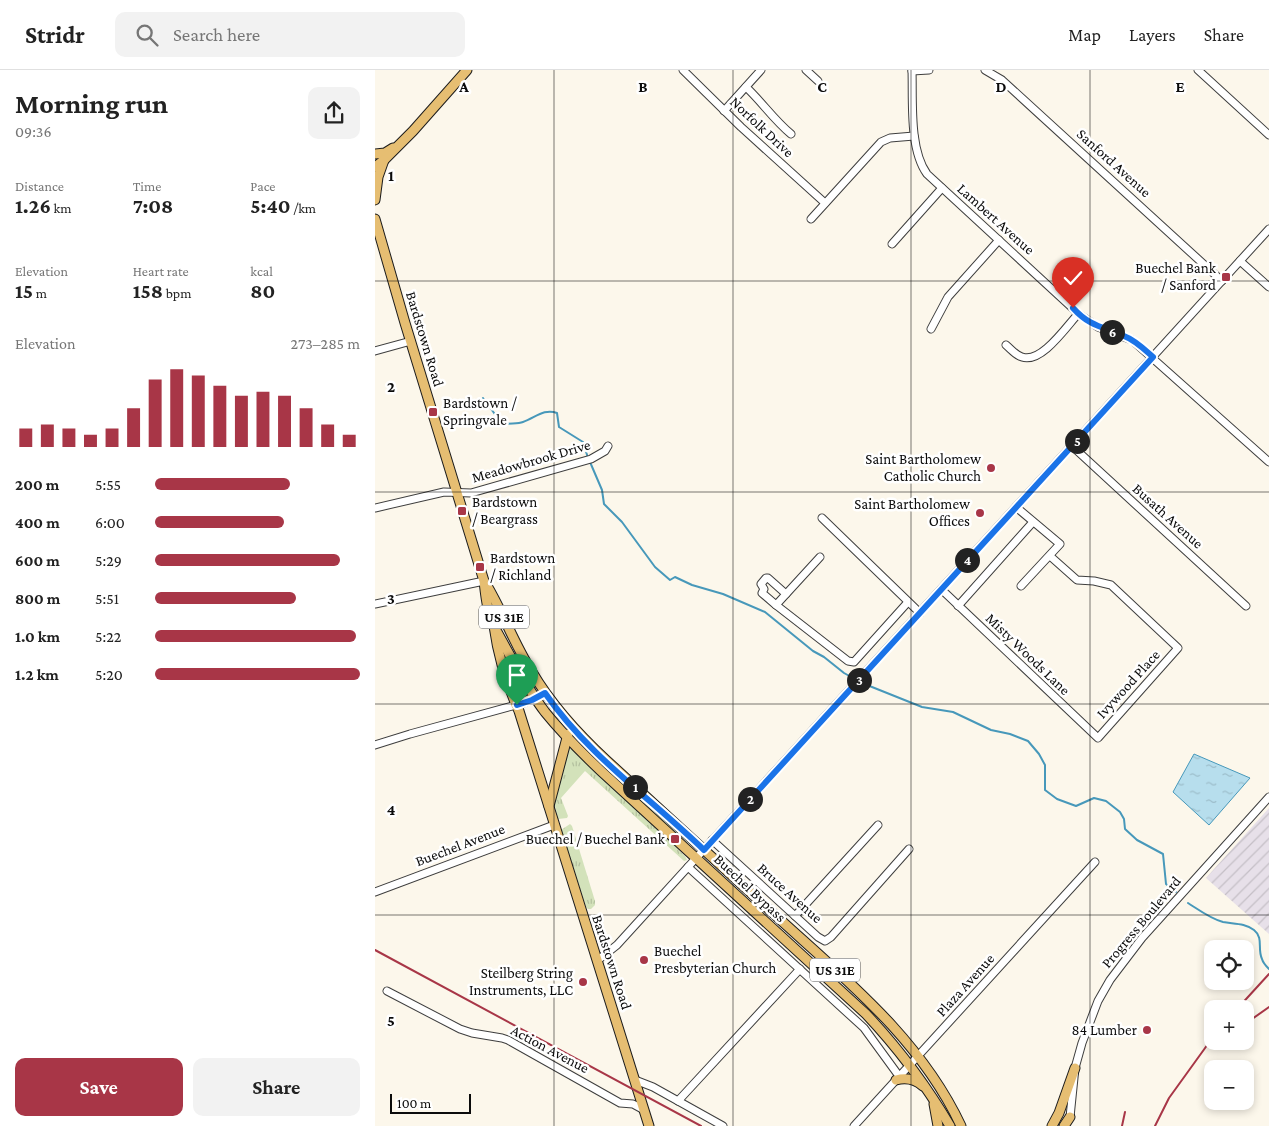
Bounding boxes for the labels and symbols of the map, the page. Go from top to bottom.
text: A [458,78,469,95]
text: B [638,78,648,95]
text: C [817,78,827,95]
text: D [995,78,1007,95]
text: E [1175,78,1185,95]
street label: Norfolk Drive [727,94,797,161]
street label: Sanford Avenue [1074,126,1154,201]
text: 1 [388,167,394,184]
street label: Lambert Avenue [954,180,1038,258]
pin [1052,257,1094,308]
place label: Buechel Bank / Sanford [1135,260,1217,293]
marker: Buechel Bank / Sanford [1220,271,1232,283]
street label: Bardstown Road [403,290,447,389]
pin: 6 [1099,320,1125,344]
text: 2 [387,378,395,395]
place label: Bardstown / Springvale [443,395,517,429]
marker: Bardstown / Springvale [427,406,439,418]
pin: 5 [1065,428,1089,454]
street label: Meadowbrook Drive [470,436,592,486]
place label: Saint Bartholomew Catholic Church [865,451,982,484]
marker: Saint Bartholomew Catholic Church [985,462,997,474]
street label: Busath Avenue [1130,480,1207,552]
place label: Bardstown / Beargrass [472,494,538,528]
place label: Saint Bartholomew Offices [854,496,971,529]
marker: Bardstown / Beargrass [456,505,468,517]
marker: Saint Bartholomew Offices [974,507,986,519]
pin: 4 [955,548,979,572]
place label: Bardstown / Richland [490,550,555,583]
marker: Bardstown / Richland [474,561,486,573]
text: 3 [387,590,395,607]
road number: US 31E [479,606,529,628]
street label: Misty Woods Lane [982,610,1074,699]
street label: Ivywood Place [1093,646,1164,722]
pin [496,654,538,705]
pin: 3 [847,668,871,692]
pin: 1 [623,774,647,800]
pin: 2 [737,786,763,812]
text: 4 [387,801,396,818]
street label: Buechel Avenue [413,820,507,869]
place label: Buechel / Buechel Bank [526,831,666,847]
marker: Buechel / Buechel Bank [669,833,681,845]
street label: Buechel Bypass [710,851,789,926]
street label: Bruce Avenue [754,860,826,926]
street label: Progress Boulevard [1098,873,1185,972]
street label: Bardstown Road [589,913,635,1011]
place label: Buechel Presbyterian Church [654,943,776,977]
street label: Plaza Avenue [933,950,998,1020]
marker: Buechel Presbyterian Church [638,954,650,966]
road number: US 31E [810,958,860,982]
place label: Steilberg String Instruments, LLC [469,965,573,998]
marker: Steilberg String Instruments, LLC [577,976,589,988]
text: 5 [387,1012,395,1029]
street label: Action Avenue [508,1022,592,1076]
place label: 84 Lumber [1071,1022,1138,1038]
marker: 84 Lumber [1141,1024,1153,1036]
scale bar [390,1091,471,1114]

